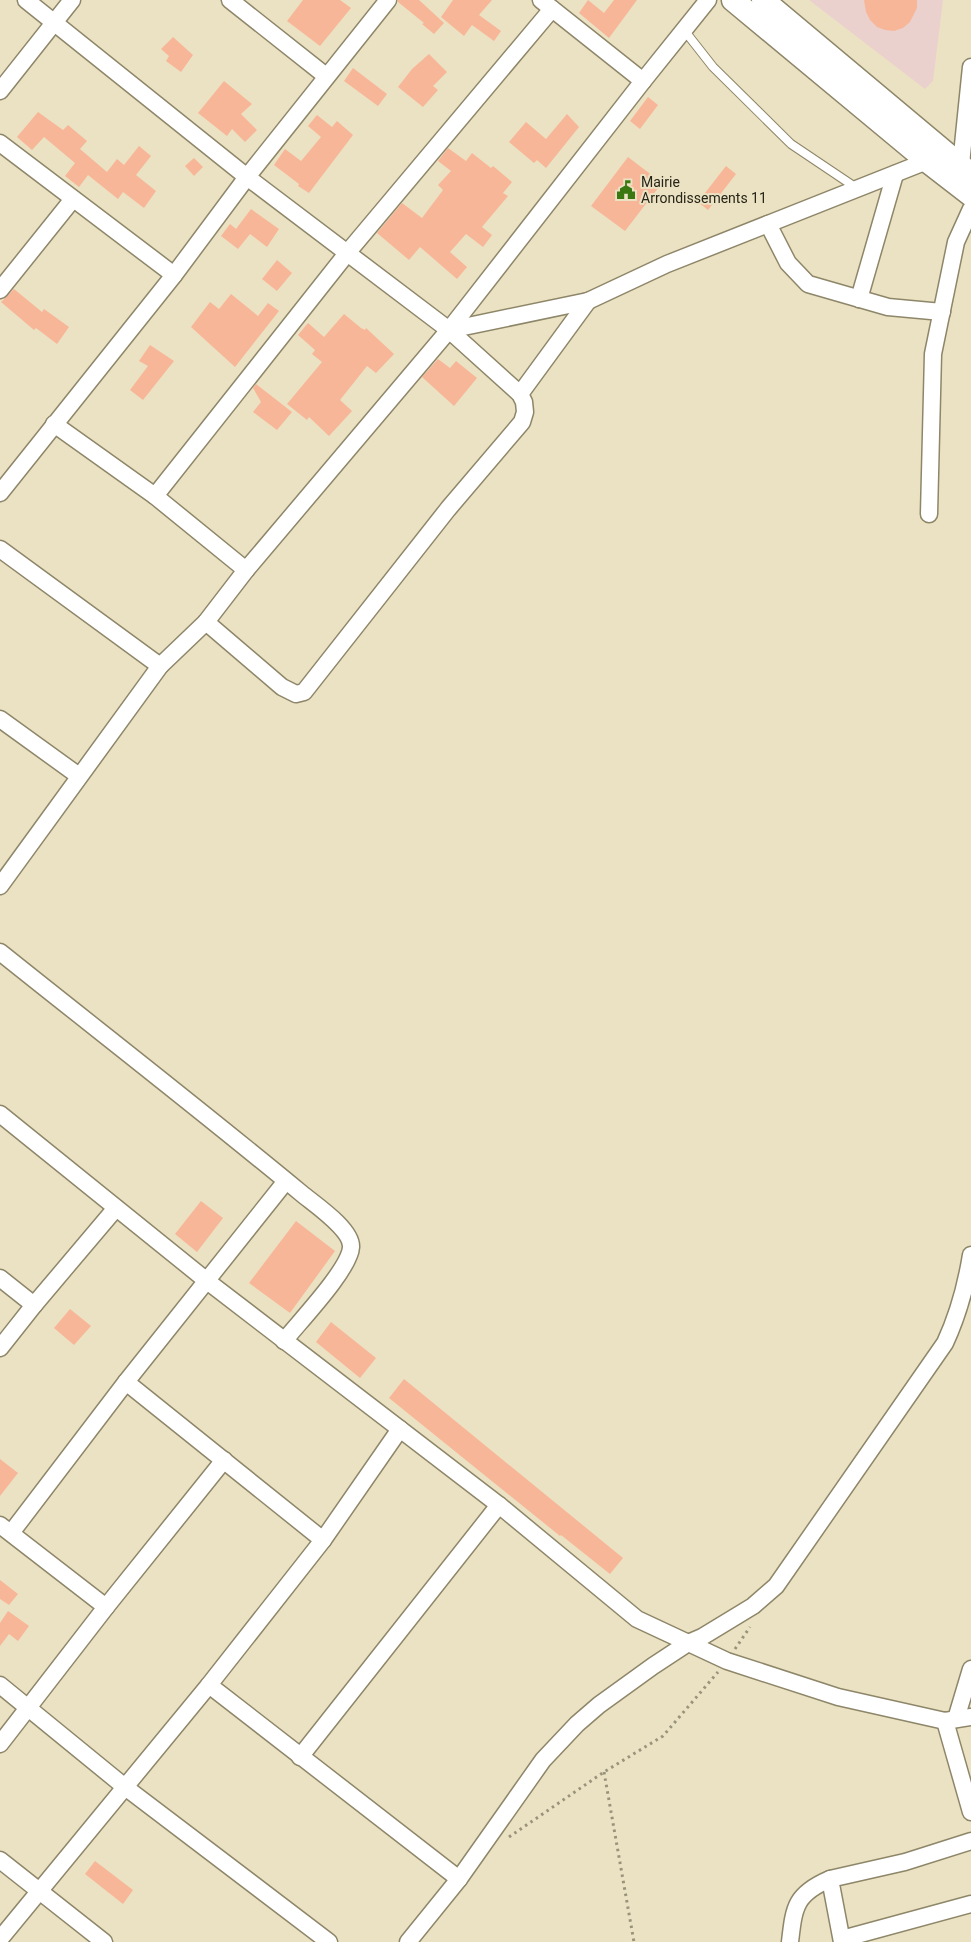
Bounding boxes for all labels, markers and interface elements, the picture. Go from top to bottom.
place label: Mairie Arrondissements 11 [641,174,767,206]
public building icon: Mairie Arrondissements 11 [615,179,637,201]

